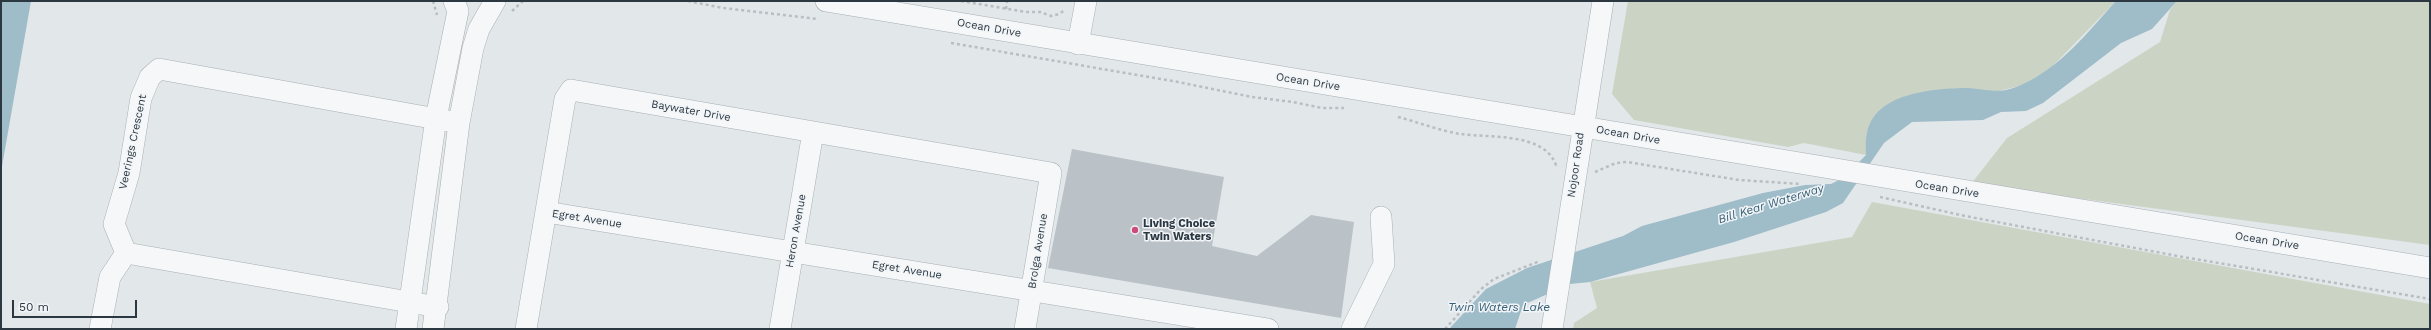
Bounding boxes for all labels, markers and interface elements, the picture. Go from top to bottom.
street label: Ocean Drive [956,16,1022,40]
street label: Ocean Drive [1275,70,1341,94]
street label: Veerings Crescent [116,93,150,191]
street label: Baywater Drive [650,98,732,124]
street label: Ocean Drive [1595,123,1661,147]
street label: Nojoor Road [1565,132,1587,198]
street label: Ocean Drive [1914,177,1980,201]
water label: Bill Kear Waterway [1716,181,1826,227]
street label: Heron Avenue [783,193,809,269]
street label: Egret Avenue [551,207,623,231]
street label: Brolga Avenue [1026,212,1050,290]
place label: Living Choice Twin Waters [1143,217,1215,243]
marker: Living Choice Twin Waters [1130,225,1140,235]
street label: Ocean Drive [2234,229,2300,253]
street label: Egret Avenue [871,258,943,282]
scale bar [14,292,139,318]
text: 50 m [19,300,49,314]
water label: Twin Waters Lake [1448,300,1550,314]

